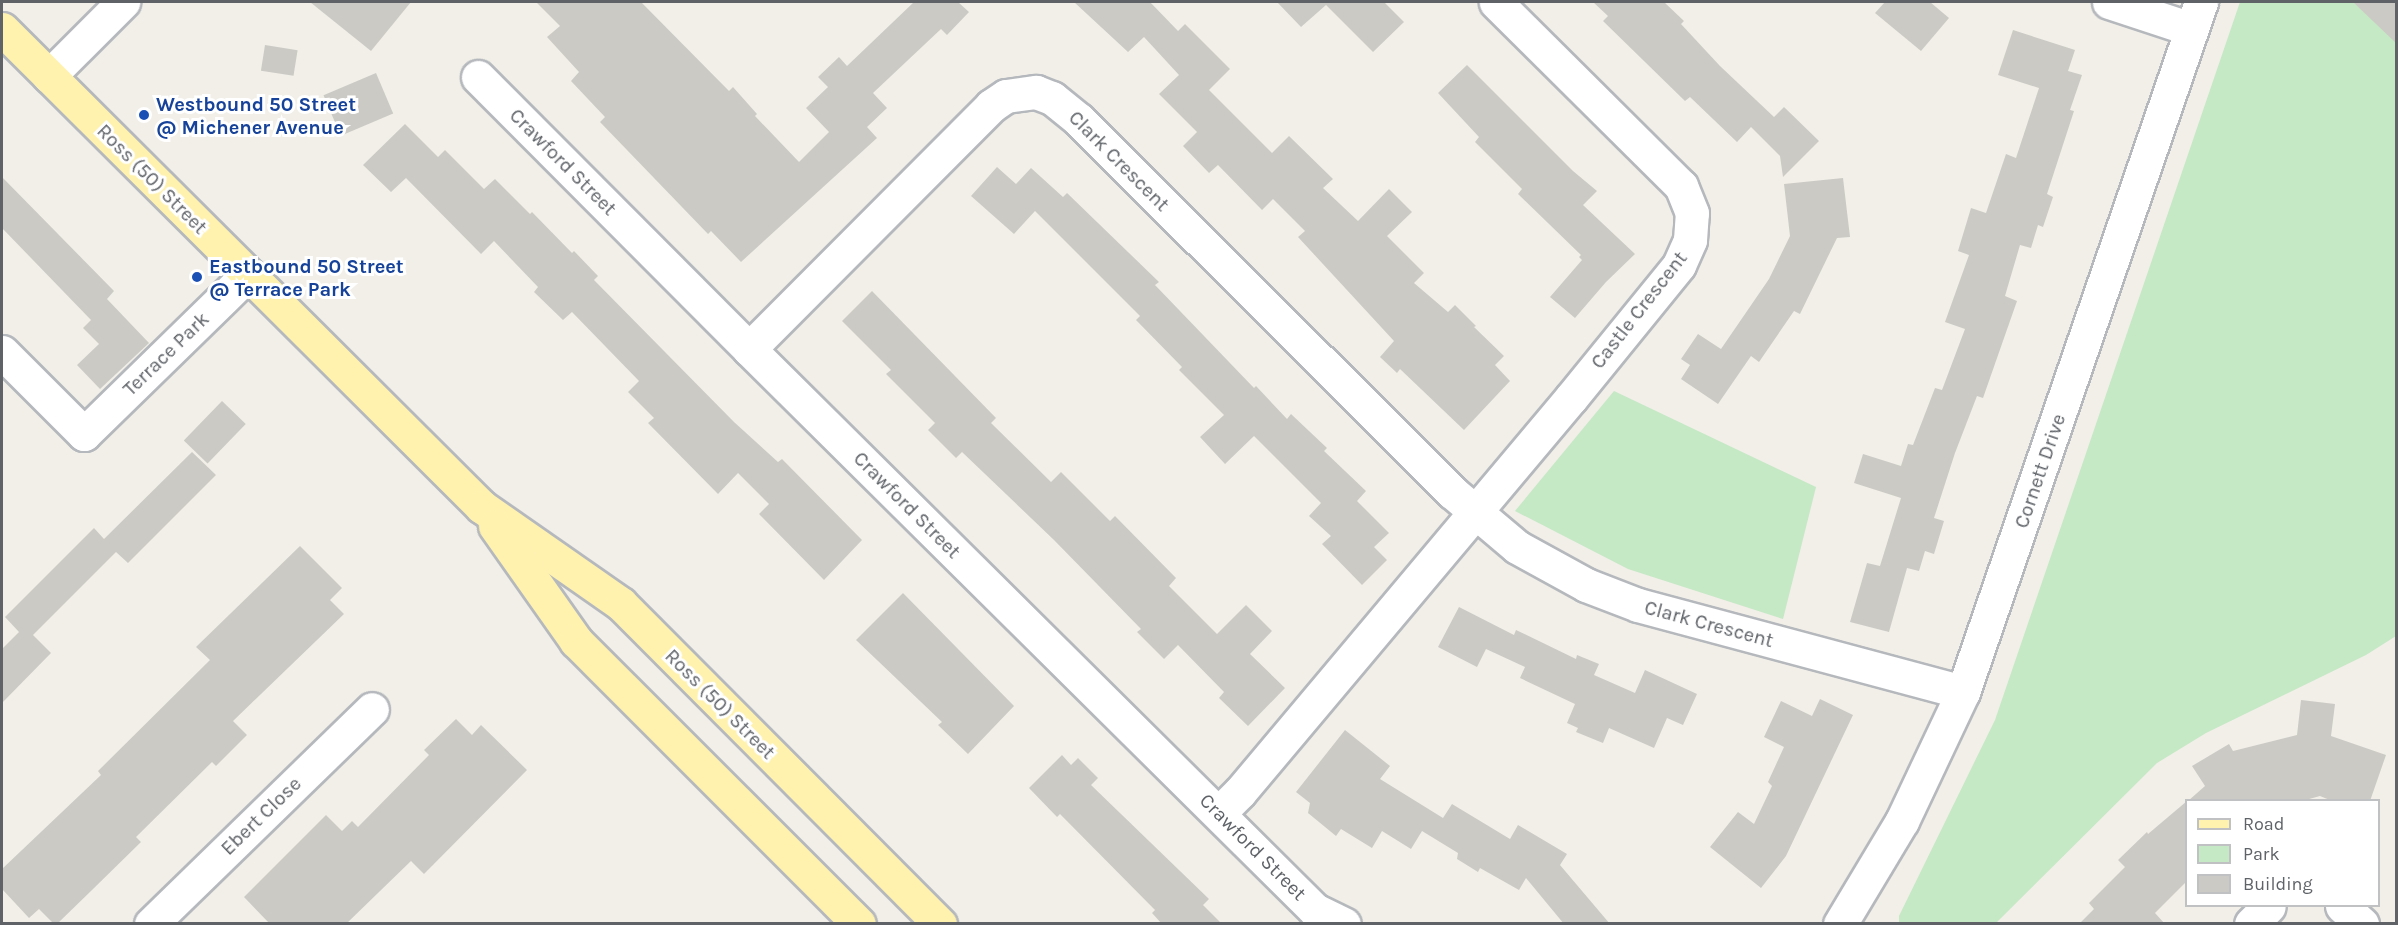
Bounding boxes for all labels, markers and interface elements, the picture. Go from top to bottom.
place label: Westbound 50 Street @ Michener Avenue [156,92,356,139]
street label: Crawford Street [504,103,622,221]
street label: Clark Crescent [1064,106,1174,216]
marker: Westbound 50 Street @ Michener Avenue [137,108,151,122]
street label: Ross (50) Street [92,119,212,239]
street label: Castle Crescent [1586,247,1692,373]
place label: Eastbound 50 Street @ Terrace Park [209,254,404,301]
marker: Eastbound 50 Street @ Terrace Park [190,270,204,284]
street label: Terrace Park [118,307,214,401]
street label: Cornett Drive [2009,411,2071,531]
street label: Crawford Street [848,446,966,564]
street label: Clark Crescent [1642,595,1776,653]
street label: Ross (50) Street [660,644,780,764]
street label: Ebert Close [216,772,306,860]
street label: Crawford Street [1194,788,1312,906]
legend [2185,799,2380,907]
text: Road [2243,813,2284,835]
text: Park [2243,843,2280,865]
text: Building [2243,873,2313,895]

